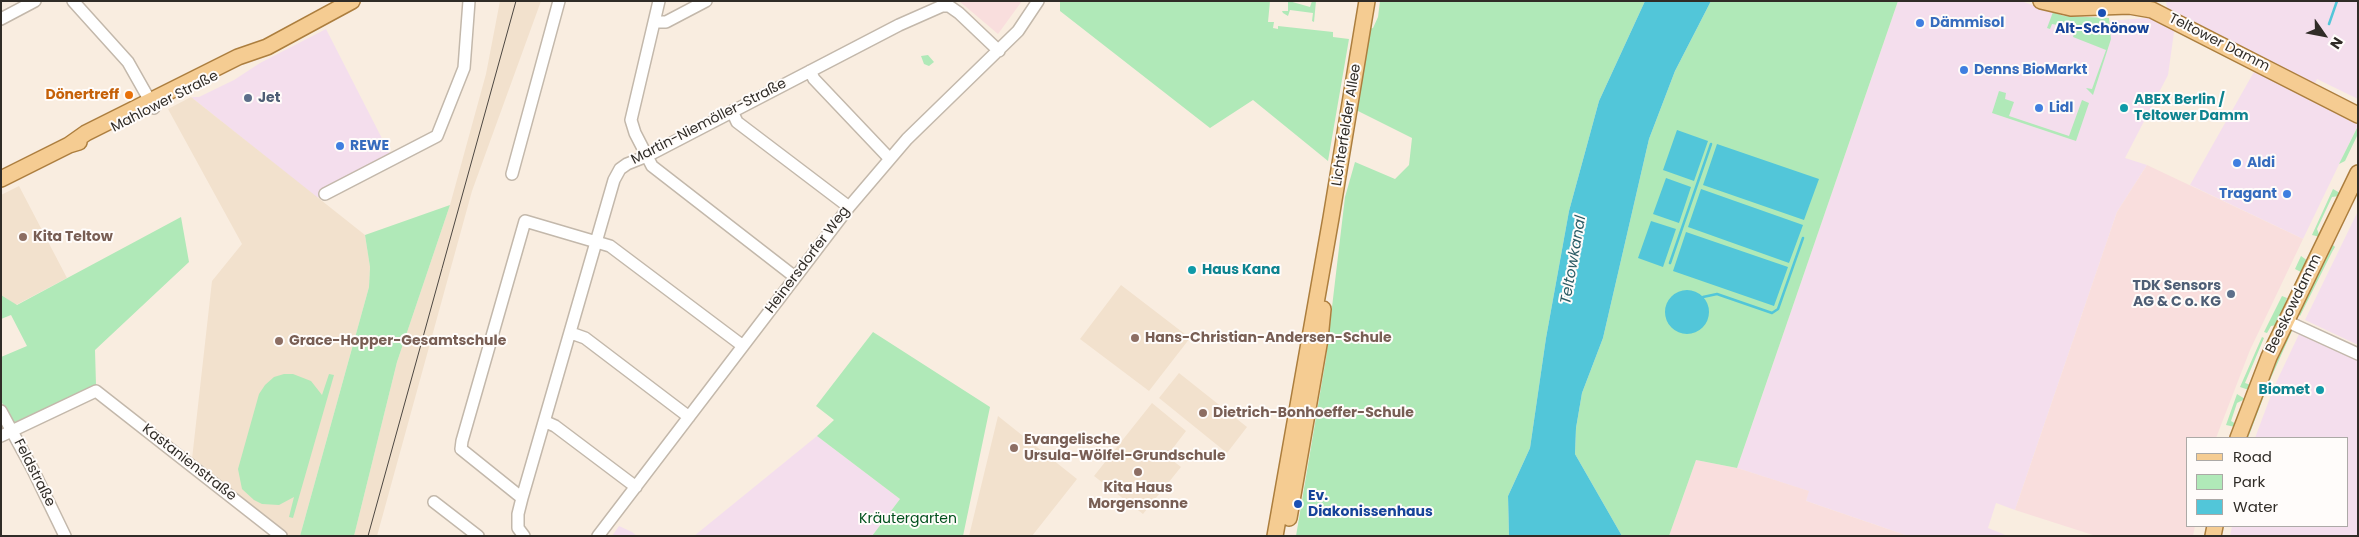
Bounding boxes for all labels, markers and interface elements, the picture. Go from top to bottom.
marker: Alt-Schönow [2096,7,2108,19]
street label: Teltower Damm [2166,10,2272,76]
north arrow [2299,10,2349,60]
place label: Dämmisol [1930,15,2004,31]
marker: Dämmisol [1914,17,1926,29]
place label: Alt-Schönow [2055,21,2149,37]
text: N [2325,33,2348,53]
place label: Denns BioMarkt [1974,62,2087,78]
street label: Lichterfelder Allee [1329,63,1365,187]
marker: Denns BioMarkt [1958,64,1970,76]
street label: Mahlower Straße [109,68,221,136]
street label: Martin-Niemöller-Straße [629,75,789,169]
place label: Dönertreff [45,87,119,103]
marker: Dönertreff [123,89,135,101]
place label: Jet [258,90,280,106]
marker: Jet [242,92,254,104]
place label: ABEX Berlin / Teltower Damm [2134,92,2249,124]
place label: Lidl [2049,100,2073,116]
marker: Lidl [2033,102,2045,114]
marker: ABEX Berlin / Teltower Damm [2118,102,2130,114]
place label: REWE [350,138,389,154]
marker: REWE [334,140,346,152]
place label: Aldi [2247,155,2275,171]
marker: Aldi [2231,157,2243,169]
place label: Tragant [2219,186,2277,202]
marker: Tragant [2281,188,2293,200]
street label: Heinersdorfer Weg [762,203,854,317]
water label: Teltowkanal [1557,214,1591,306]
place label: Kita Teltow [33,229,113,245]
marker: Kita Teltow [17,231,29,243]
street label: Beeskowdamm [2263,251,2325,357]
place label: Haus Kana [1202,262,1280,278]
marker: Haus Kana [1186,264,1198,276]
place label: TDK Sensors AG & C o. KG [2133,278,2221,310]
marker: TDK Sensors AG & C o. KG [2225,288,2237,300]
place label: Hans-Christian-Andersen-Schule [1145,330,1392,346]
marker: Hans-Christian-Andersen-Schule [1129,332,1141,344]
place label: Grace-Hopper-Gesamtschule [289,333,506,349]
marker: Grace-Hopper-Gesamtschule [273,335,285,347]
place label: Biomet [2259,382,2310,398]
marker: Biomet [2314,384,2326,396]
place label: Dietrich-Bonhoeffer-Schule [1213,405,1414,421]
marker: Dietrich-Bonhoeffer-Schule [1197,407,1209,419]
street label: Kastanienstraße [138,421,240,505]
place label: Evangelische Ursula-Wölfel-Grundschule [1024,432,1226,464]
street label: Feldstraße [10,436,58,510]
legend [2186,437,2349,527]
marker: Evangelische Ursula-Wölfel-Grundschule [1008,442,1020,454]
text: Road [2233,446,2272,467]
marker: Kita Haus Morgensonne [1132,466,1144,478]
text: Park [2233,471,2265,492]
place label: Kita Haus Morgensonne [1088,480,1188,512]
place label: Ev. Diakonissenhaus [1308,488,1433,520]
text: Water [2233,496,2278,517]
marker: Ev. Diakonissenhaus [1292,498,1304,510]
park label: Kräutergarten [859,511,957,527]

